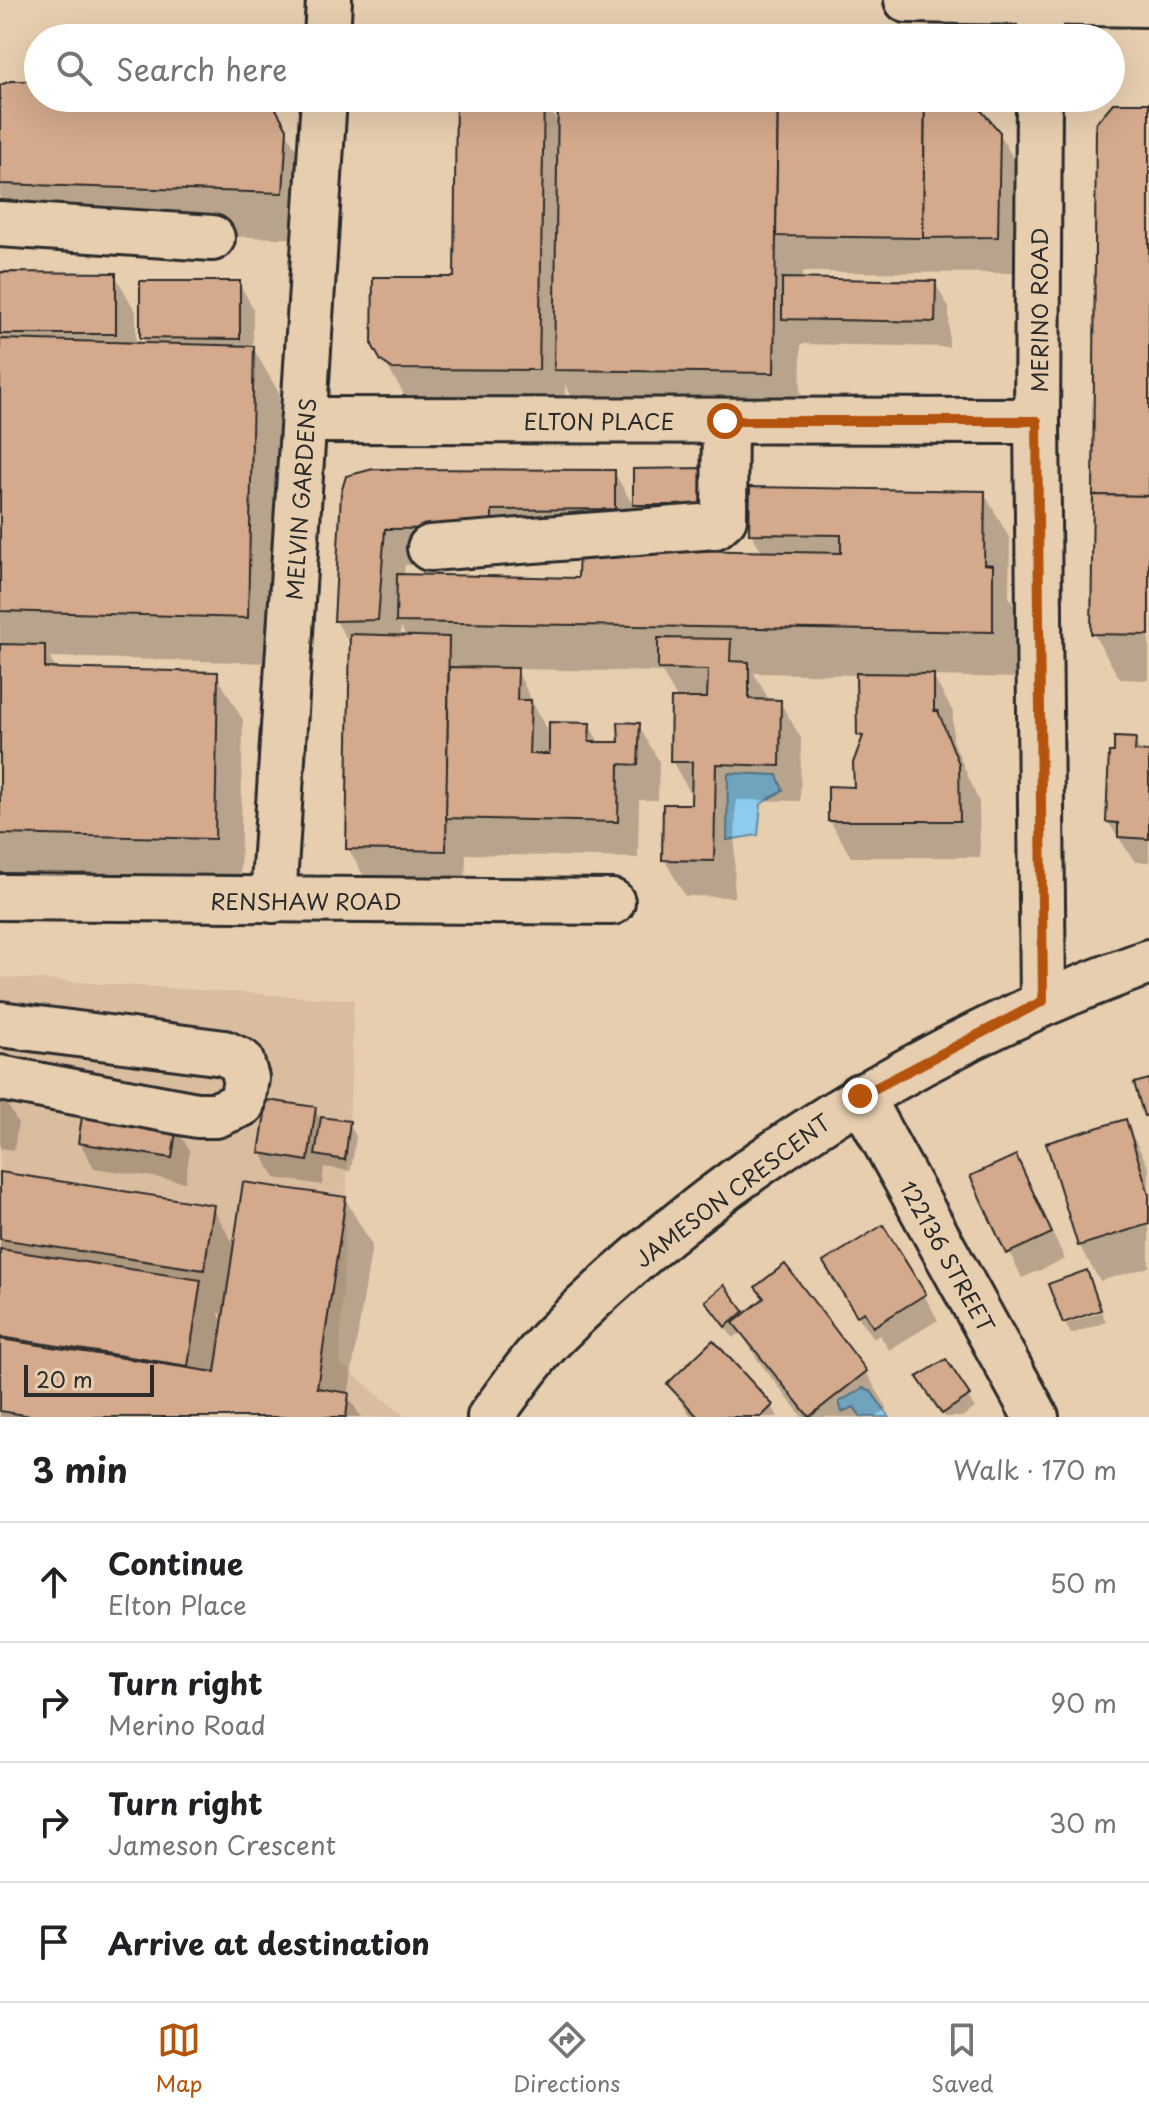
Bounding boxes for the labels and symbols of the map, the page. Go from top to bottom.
street label: MERINO ROAD [1022,228,1055,392]
street label: MELVIN GARDENS [276,397,324,601]
route start [707,403,743,439]
street label: ELTON PLACE [523,404,675,437]
street label: RENSHAW ROAD [210,884,402,917]
route end [842,1078,878,1114]
street label: JAMESON CRESCENT [627,1105,837,1275]
street label: 122136 STREET [893,1174,1003,1338]
scale bar [24,1361,154,1397]

